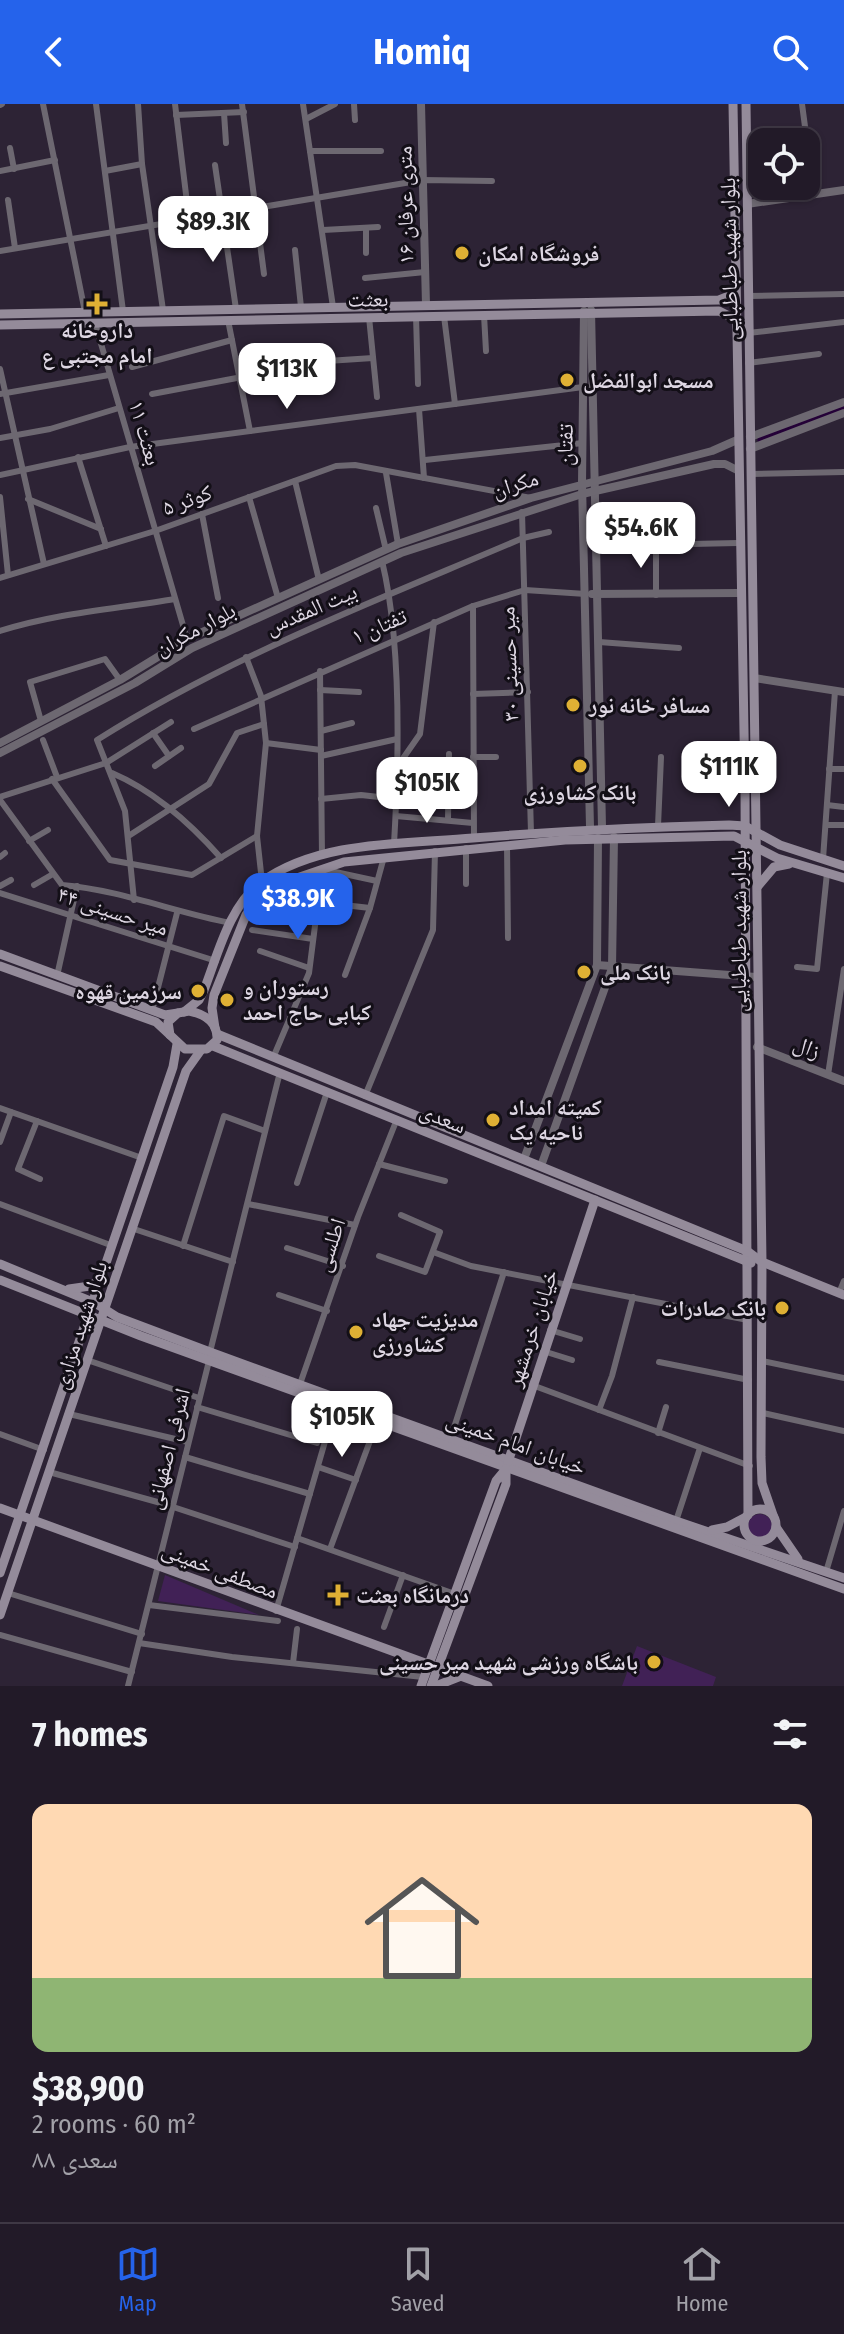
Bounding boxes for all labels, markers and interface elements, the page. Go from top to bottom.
icon: back [32,30,76,74]
text: Homiq [373,30,471,74]
icon: search [768,30,812,74]
map controls [748,128,820,200]
button: locate [748,128,820,200]
street label: ۱۶ متری عرفان [390,146,420,264]
street label: بلوار شهید طباطبایی [714,177,744,341]
pin: $89.3K [148,196,278,264]
text: $89.3K [176,206,250,237]
place label: فروشگاه امکان [478,240,600,267]
marker: فروشگاه امکان [453,244,471,262]
street label: بعثت [347,285,389,313]
marker: داروخانه امام مجتبی ع [88,295,106,313]
place label: داروخانه امام مجتبی ع [42,317,152,371]
pin: $113K [231,343,343,411]
text: $113K [257,353,317,384]
place label: مسجد ابوالفضل [583,367,714,394]
marker: مسجد ابوالفضل [558,371,576,389]
street label: بعثت ۱۱ [123,398,167,468]
street label: تفتان [551,423,579,466]
street label: مکران [489,464,541,504]
street label: کوثر ۵ [158,479,216,521]
pin: $54.6K [576,502,706,570]
text: $54.6K [604,512,678,543]
street label: بیت المقدس [261,578,361,640]
street label: بلوار مکران [150,596,240,662]
street label: تفتان ۱ [347,602,411,650]
street label: میر حسینی ۳۰ [494,606,524,722]
place label: مسافر خانه نور [588,692,710,719]
marker: مسافر خانه نور [564,696,582,714]
pin: $111K [673,741,785,809]
text: $111K [699,751,759,782]
pin: $105K [371,757,483,825]
marker: بانک کشاورزی [571,757,589,775]
text: $105K [394,767,460,798]
place label: بانک کشاورزی [524,779,636,806]
street label: بلوار شهید طباطبایی [725,850,752,1012]
pin: $38.9K [233,873,363,941]
street label: میر حسینی ۴۴ [54,880,172,942]
text: $38.9K [262,883,334,914]
place label: بانک ملی [600,959,671,986]
marker: بانک ملی [575,963,593,981]
place label: رستوران و کبابی حاج احمد [243,974,371,1026]
place label: سرزمین قهوه [75,978,182,1005]
marker: سرزمین قهوه [189,982,207,1000]
marker: رستوران و کبابی حاج احمد [218,991,236,1009]
street label: زال [790,1029,824,1065]
place label: کمیته امداد ناحیه یک [509,1094,602,1146]
street label: سعدی [416,1097,470,1139]
marker: کمیته امداد ناحیه یک [484,1111,502,1129]
street label: اطلسی [309,1215,351,1275]
street label: بلوار شهید مزاری [47,1257,113,1393]
street label: خیابان خرمشهر [500,1266,564,1391]
place label: بانک صادرات [660,1295,766,1322]
marker: بانک صادرات [773,1299,791,1317]
place label: مدیزیت جهاد کشاورزی [372,1306,478,1358]
marker: مدیزیت جهاد کشاورزی [347,1323,365,1341]
street label: اشرفی اصفهانی [140,1385,196,1513]
pin: $105K [286,1391,398,1459]
text: $105K [309,1401,375,1432]
street label: خیابان امام خمینی [442,1405,589,1482]
street label: مصطفی خمینی [158,1535,282,1605]
place label: درمانگاه بعثت [356,1582,469,1609]
marker: درمانگاه بعثت [327,1584,349,1606]
place label: باشگاه ورزشی شهید میر حسینی [379,1649,638,1676]
marker: باشگاه ورزشی شهید میر حسینی [645,1653,663,1671]
icon: filters [768,1712,812,1756]
text: 7 homes [32,1714,148,1755]
icon: home [350,1856,494,2000]
text: $38,900 [32,2068,145,2109]
text: 2 rooms · 60 m² [32,2109,196,2140]
text: سعدی ۸۸ [32,2144,118,2175]
tab: Map [116,2242,160,2317]
tab: Saved [391,2242,445,2317]
tab: Home [676,2242,728,2317]

